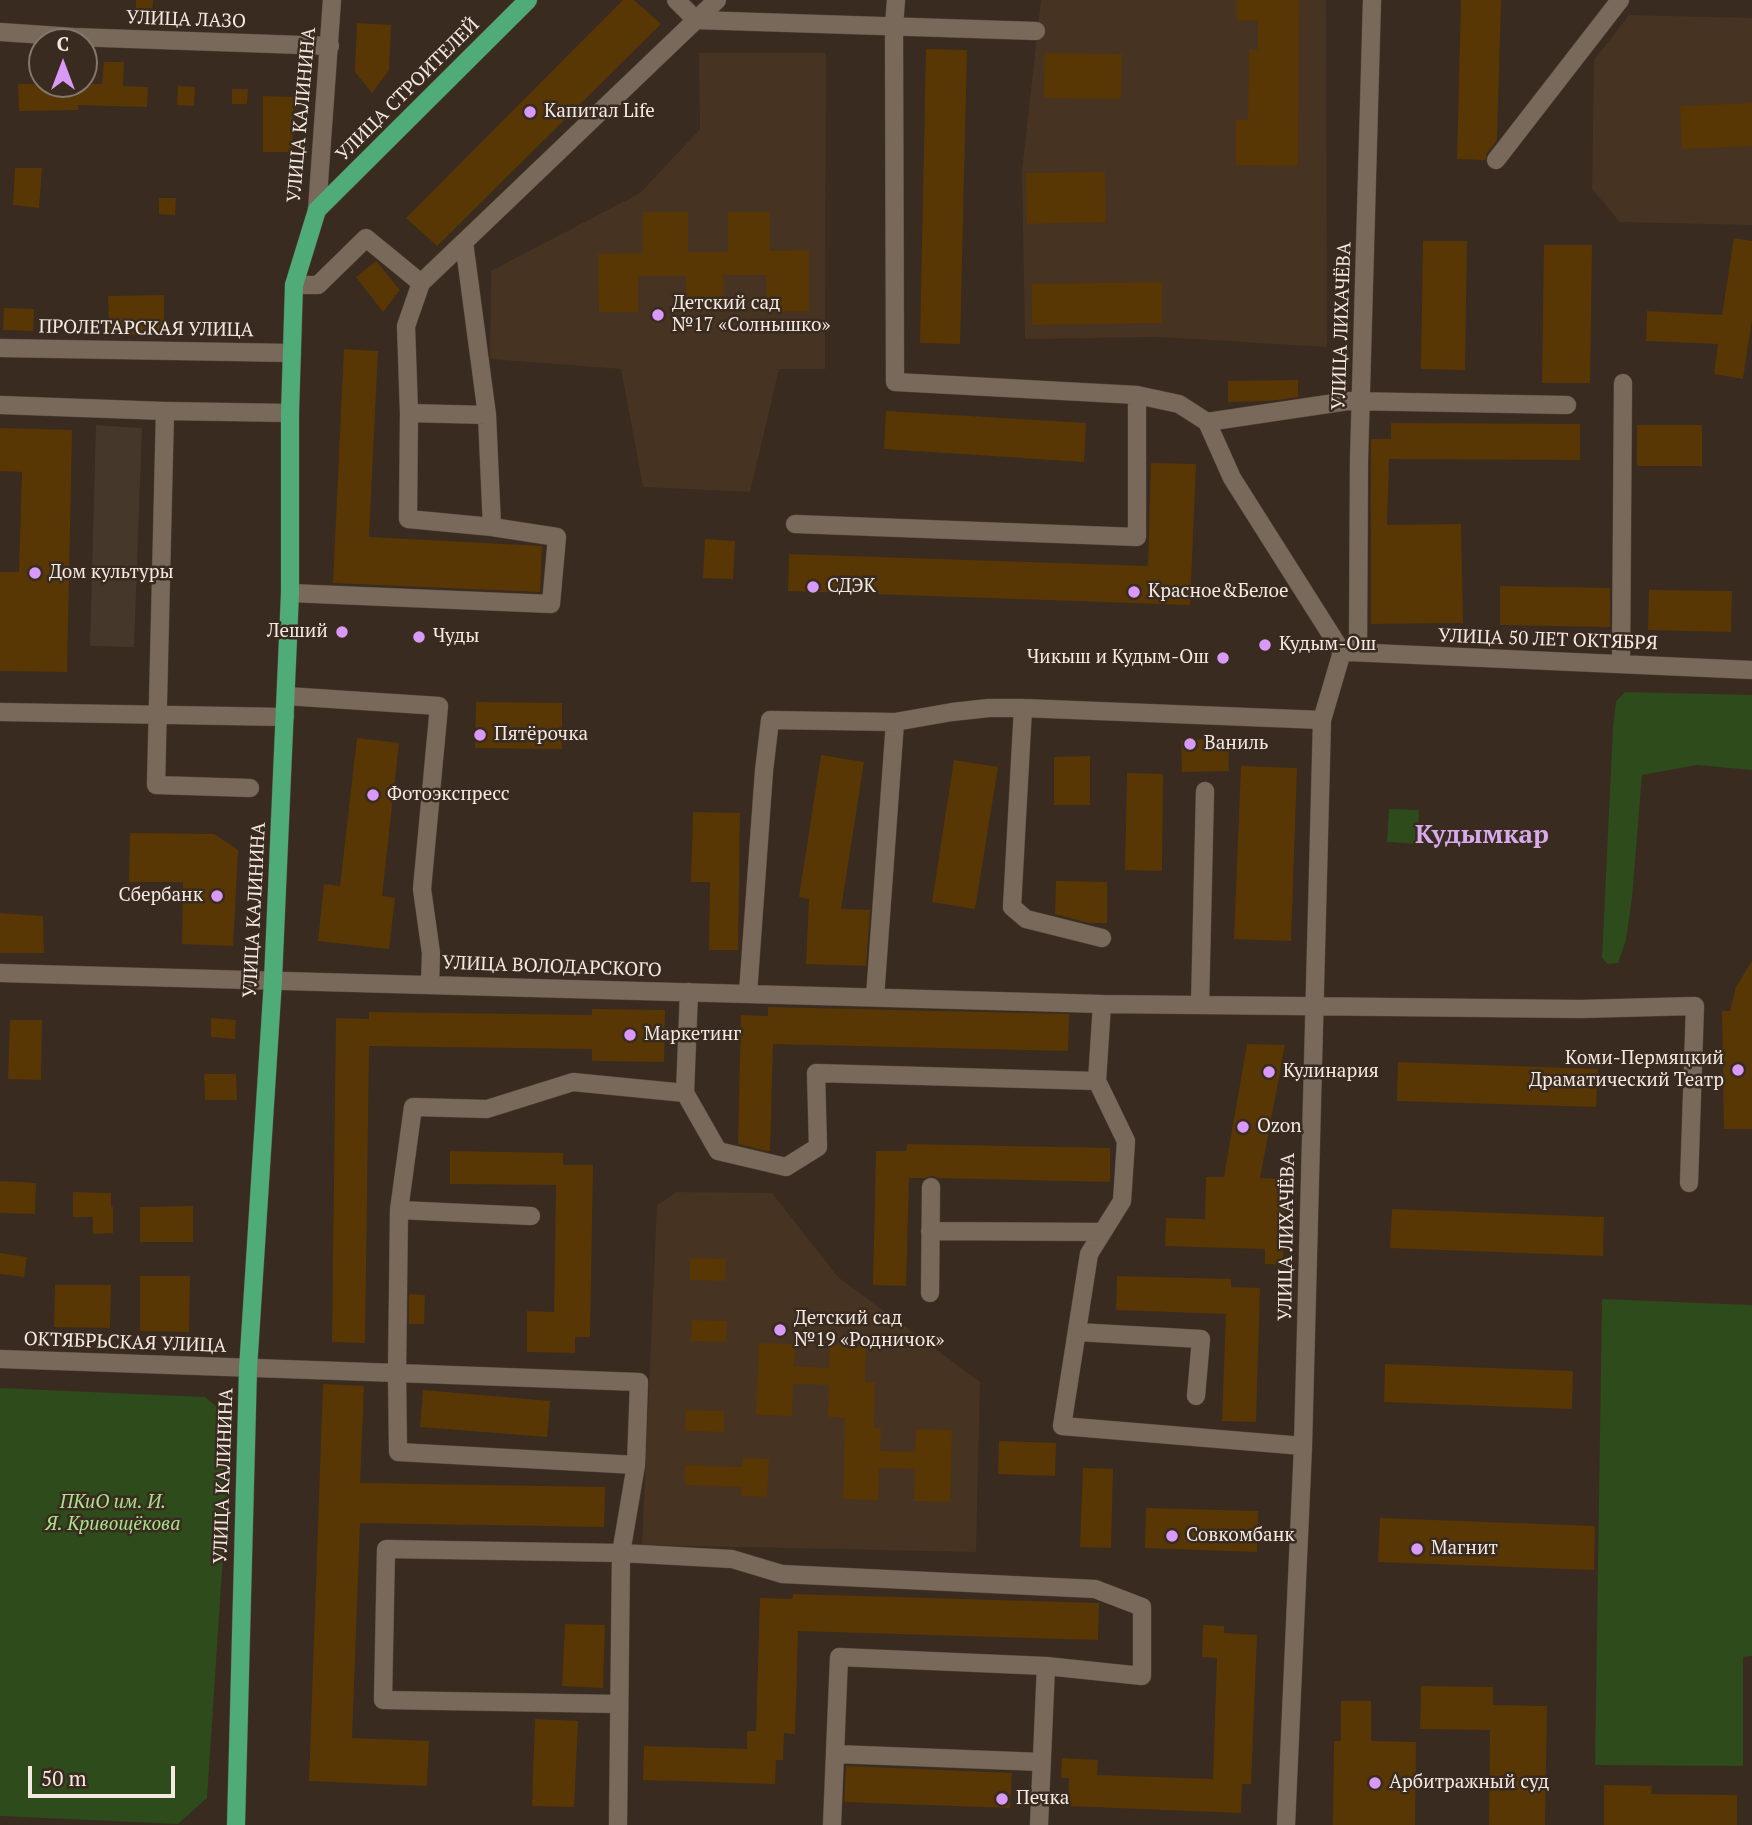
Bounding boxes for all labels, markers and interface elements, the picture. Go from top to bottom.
street label: УЛИЦА ЛАЗО [126,7,246,33]
street label: УЛИЦА СТРОИТЕЛЕЙ [332,14,484,166]
street label: УЛИЦА КАЛИНИНА [283,26,321,204]
north arrow [28,28,98,98]
text: С [57,31,69,56]
place label: Капитал Life [544,101,655,123]
marker: Капитал Life [522,104,538,120]
street label: УЛИЦА ЛИХАЧЁВА [1328,242,1356,410]
place label: Детский сад №17 «Солнышко» [672,293,830,337]
marker: Детский сад №17 «Солнышко» [650,307,666,323]
street label: ПРОЛЕТАРСКАЯ УЛИЦА [38,316,254,342]
place label: Дом культуры [49,562,174,584]
marker: Дом культуры [27,565,43,581]
place label: СДЭК [827,576,876,598]
marker: СДЭК [805,579,821,595]
place label: Красное&Белое [1148,581,1289,603]
marker: Красное&Белое [1126,584,1142,600]
place label: Леший [267,621,328,643]
marker: Леший [334,624,350,640]
street label: УЛИЦА 50 ЛЕТ ОКТЯБРЯ [1438,625,1658,655]
place label: Чуды [433,626,479,648]
marker: Чуды [411,629,427,645]
place label: Кудым-Ош [1279,634,1376,656]
marker: Кудым-Ош [1257,637,1273,653]
place label: Чикыш и Кудым-Ош [1027,647,1209,669]
marker: Чикыш и Кудым-Ош [1215,650,1231,666]
place label: Пятёрочка [494,724,588,746]
marker: Пятёрочка [472,727,488,743]
place label: Ваниль [1204,733,1269,755]
marker: Ваниль [1182,736,1198,752]
place label: Фотоэкспресс [387,784,510,806]
marker: Фотоэкспресс [365,787,381,803]
district label: Кудымкар [1415,820,1549,852]
street label: УЛИЦА КАЛИНИНА [239,822,271,998]
place label: Сбербанк [118,885,203,907]
marker: Сбербанк [209,888,225,904]
street label: УЛИЦА ВОЛОДАРСКОГО [442,952,662,982]
place label: Маркетинг [644,1024,741,1046]
marker: Маркетинг [622,1027,638,1043]
place label: Коми-Пермяцкий Драматический Театр [1529,1048,1724,1092]
place label: Кулинария [1283,1061,1379,1083]
marker: Коми-Пермяцкий Драматический Театр [1730,1062,1746,1078]
marker: Кулинария [1261,1064,1277,1080]
place label: Ozon [1257,1116,1302,1138]
marker: Ozon [1235,1119,1251,1135]
street label: УЛИЦА ЛИХАЧЁВА [1274,1153,1300,1321]
place label: Детский сад №19 «Родничок» [794,1308,945,1352]
marker: Детский сад №19 «Родничок» [772,1322,788,1338]
street label: ОКТЯБРЬСКАЯ УЛИЦА [23,1328,227,1358]
street label: УЛИЦА КАЛИНИНА [210,1388,238,1564]
park label: ПКиО им. И. Я. Кривощёкова [46,1492,180,1536]
place label: Совкомбанк [1186,1525,1295,1547]
marker: Совкомбанк [1164,1528,1180,1544]
place label: Магнит [1431,1538,1498,1560]
marker: Магнит [1409,1541,1425,1557]
scale bar [32,1752,178,1796]
text: 50 m [41,1764,87,1792]
place label: Арбитражный суд [1389,1772,1549,1794]
marker: Арбитражный суд [1367,1775,1383,1791]
place label: Печка [1016,1788,1069,1810]
marker: Печка [994,1791,1010,1807]

